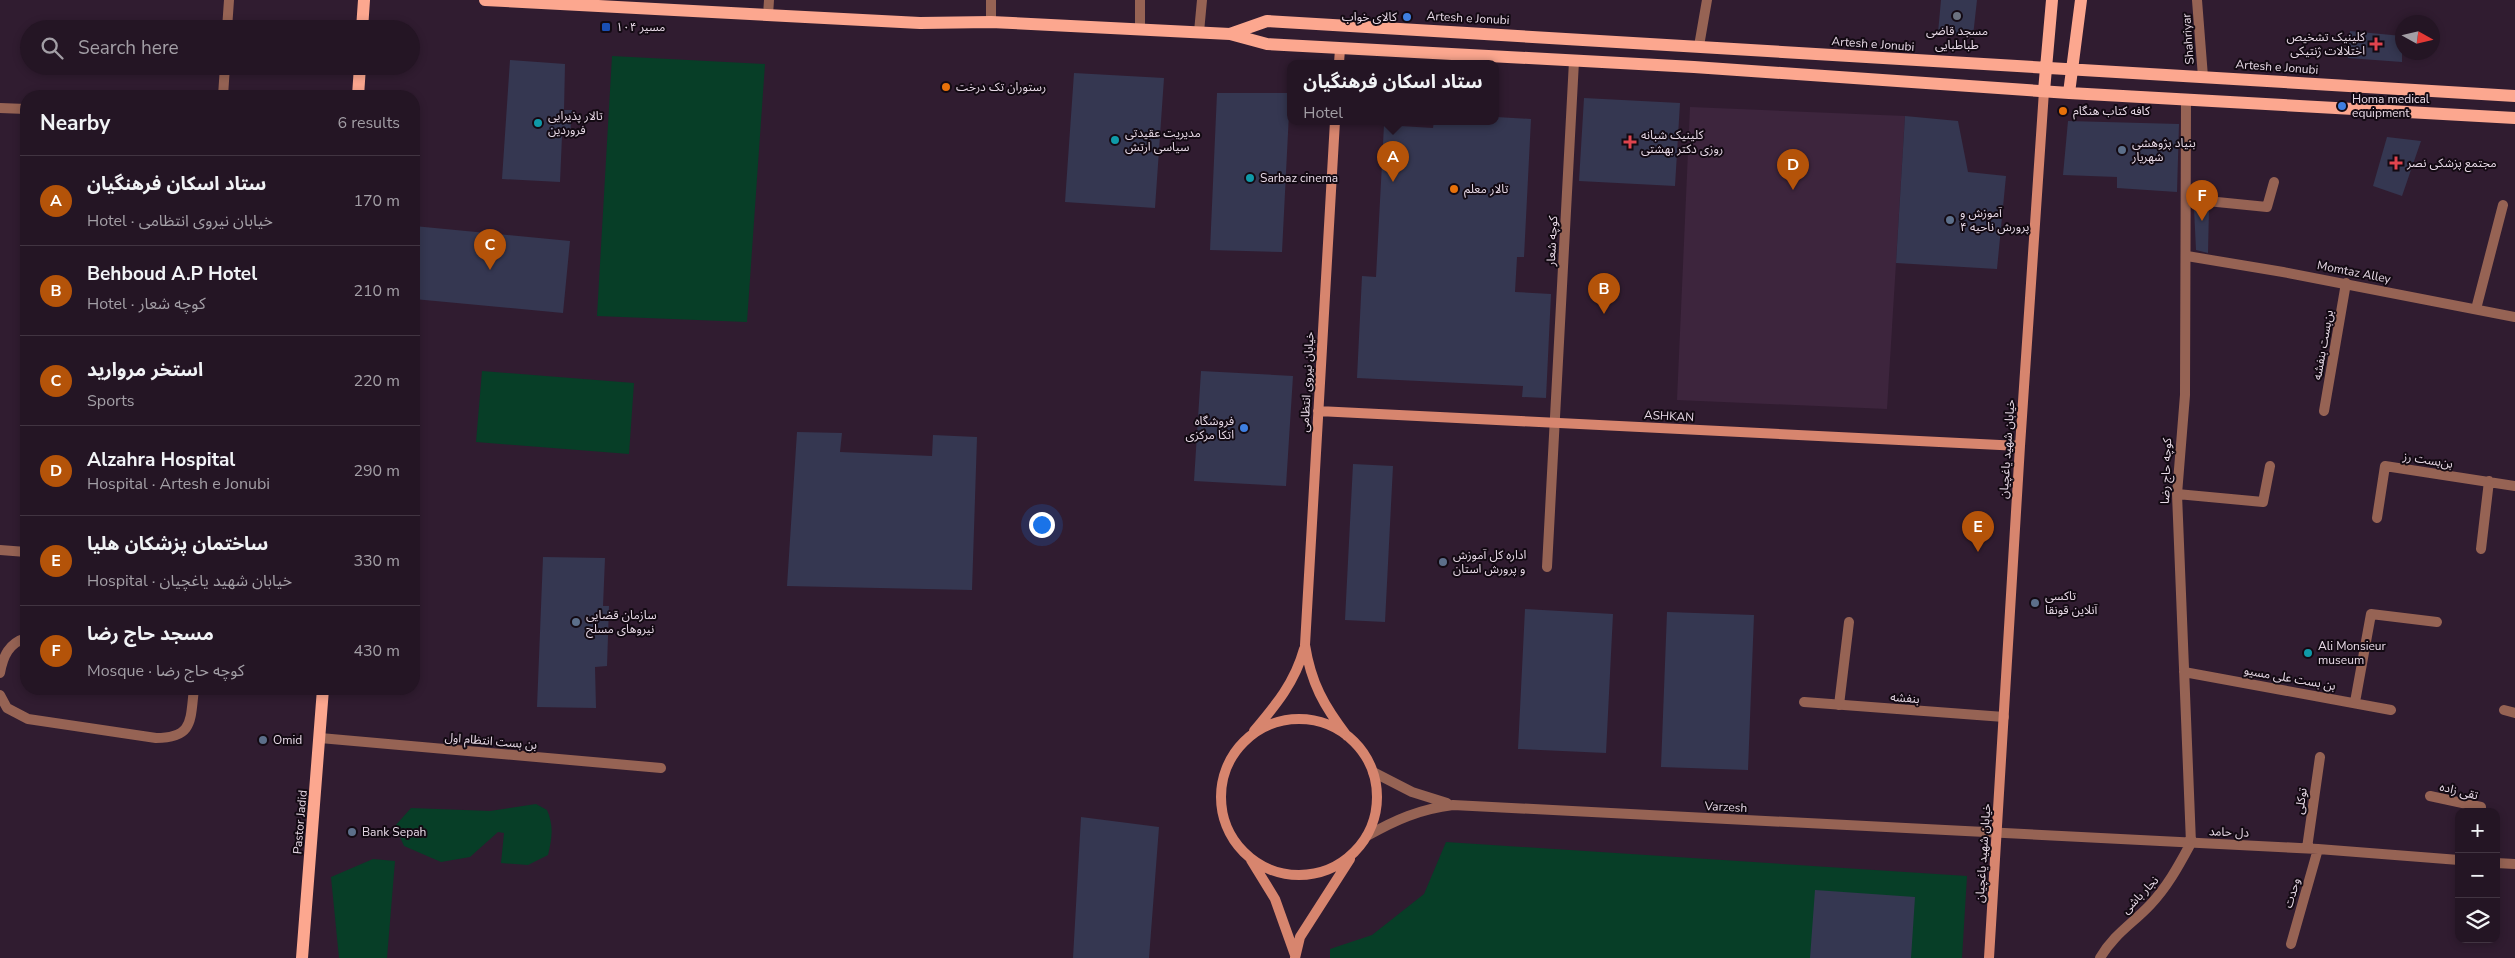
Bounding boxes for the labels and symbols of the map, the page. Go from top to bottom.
street label: Artesh e Jonubi [1426,8,1510,28]
place label: کالای خواب [1342,9,1398,25]
marker: مسجد قاضی طباطبایی [1951,10,1963,22]
marker: کالای خواب [1401,11,1413,23]
street label: Shahriyar [2178,12,2198,65]
north arrow [2395,15,2440,60]
place label: مسیر ۱۰۴ [616,19,665,35]
marker: مسیر ۱۰۴ [600,21,612,33]
place label: مسجد قاضی طباطبایی [1926,23,1988,53]
place label: کلینیک تشخیص اختلالات ژنتیکی [2286,29,2366,59]
street label: Artesh e Jonubi [1831,33,1915,55]
marker: کلینیک تشخیص اختلالات ژنتیکی [2369,37,2383,51]
street label: Artesh e Jonubi [2235,56,2319,78]
place label: رستوران تک درخت [956,79,1046,95]
marker: رستوران تک درخت [940,81,952,93]
place label: Homa medical equipment [2352,91,2430,121]
marker: Homa medical equipment [2336,100,2348,112]
place label: کافه کتاب هنگام [2073,103,2151,120]
marker: کافه کتاب هنگام [2057,105,2069,117]
place label: تالار پذیرایی فروردین [548,108,603,138]
marker: تالار پذیرایی فروردین [532,117,544,129]
place label: مدیریت عقیدتی سیاسی ارتش [1125,125,1201,155]
place label: کلینیک شبانه روزی دکتر بهشتی [1641,127,1723,157]
marker: مدیریت عقیدتی سیاسی ارتش [1109,134,1121,146]
marker: کلینیک شبانه روزی دکتر بهشتی [1623,135,1637,149]
place label: بنیاد پژوهشی شهریار [2131,135,2196,165]
pin: A [1377,141,1409,182]
marker: بنیاد پژوهشی شهریار [2116,144,2128,156]
pin: D [1777,149,1809,190]
place label: مجتمع پزشکی نصر [2406,155,2497,172]
marker: مجتمع پزشکی نصر [2389,156,2403,170]
place label: Sarbaz cinema [1260,170,1338,186]
marker: Sarbaz cinema [1244,172,1256,184]
pin: F [2186,180,2218,221]
place label: تالار معلم [1464,181,1509,198]
marker: تالار معلم [1448,183,1460,195]
place label: آموزش و پرورش ناحیه ۴ [1960,205,2029,235]
street label: کوچه شعار [1543,214,1561,267]
marker: آموزش و پرورش ناحیه ۴ [1944,214,1956,226]
pin: C [474,229,506,270]
street label: Momtaz Alley [2316,257,2393,287]
pin: B [1588,273,1620,314]
street label: بن‌بست بنفشه [2309,309,2337,381]
street label: خیابان نیروی انتظامی [1296,331,1318,433]
street label: خیابان شهید یاغچیان [1996,399,2018,499]
street label: ASHKAN [1644,407,1694,425]
place label: فروشگاه اتکا مرکزی [1185,413,1234,443]
marker: فروشگاه اتکا مرکزی [1238,422,1250,434]
street label: کوچه حاج رضا [2157,437,2176,504]
street label: بن‌بست رز [2401,448,2454,472]
pin: E [1962,511,1994,552]
your location [1029,512,1055,538]
place label: اداره کل آموزش و پرورش استان [1453,547,1527,577]
marker: اداره کل آموزش و پرورش استان [1437,556,1449,568]
place label: تاکسی آنلاین قونقا [2045,588,2098,618]
marker: تاکسی آنلاین قونقا [2029,597,2041,609]
place label: سازمان قضایی نیروهای مسلح [586,607,657,638]
marker: سازمان قضایی نیروهای مسلح [570,616,582,628]
place label: Ali Monsieur museum [2318,638,2387,668]
marker: Ali Monsieur museum [2302,647,2314,659]
street label: بن بست علی مسیو [2243,662,2337,694]
street label: بنفشه [1890,689,1920,707]
street label: بن بست انتظام اول [444,729,538,754]
place label: Omid [273,732,302,748]
marker: Omid [257,734,269,746]
street label: تقی‌ زاده [2438,779,2480,804]
street label: توکلی [2291,786,2311,815]
street label: Pastor Jadid [289,789,311,855]
street label: Varzesh [1703,798,1748,816]
street label: خیابان شهید یاغچیان [1972,803,1994,903]
street label: دل حامد [2209,823,2250,841]
place label: Bank Sepah [362,824,426,840]
marker: Bank Sepah [346,826,358,838]
street label: نجار باشی [2118,873,2162,917]
street label: وحدت [2280,876,2304,910]

